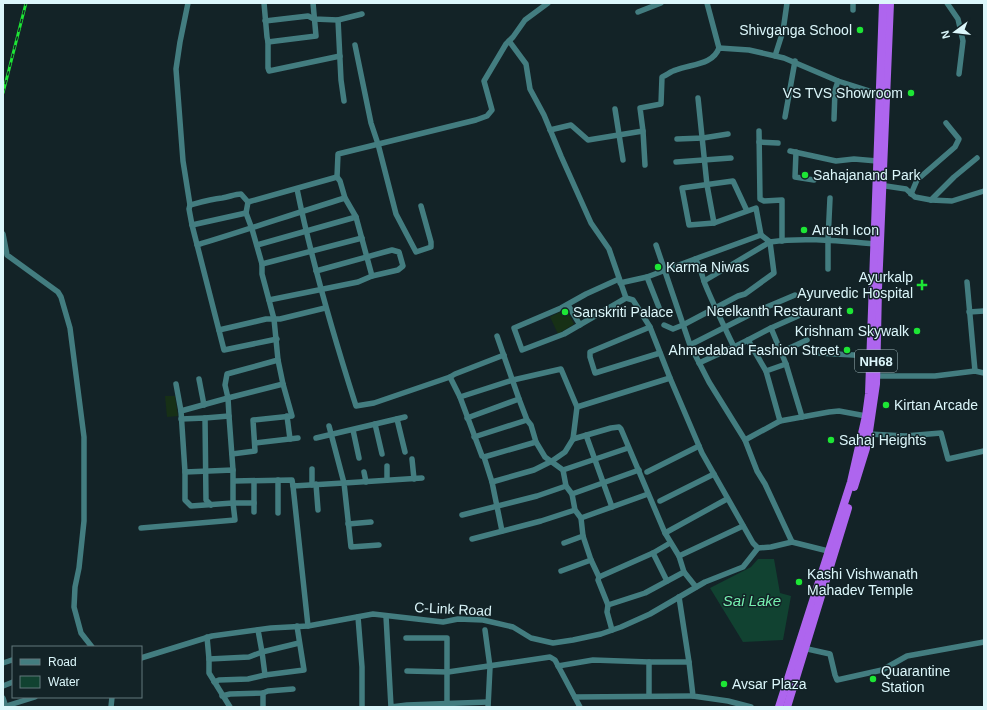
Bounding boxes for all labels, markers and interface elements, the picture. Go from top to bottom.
north arrow [935,12,975,52]
place label: Shivganga School [739,22,852,38]
marker: Shivganga School [855,25,865,35]
text: N [939,29,952,40]
place label: VS TVS Showroom [783,85,903,101]
marker: VS TVS Showroom [906,88,916,98]
place label: Sahajanand Park [813,167,921,183]
marker: Sahajanand Park [800,170,810,180]
place label: Arush Icon [812,222,879,238]
marker: Arush Icon [799,225,809,235]
place label: Karma Niwas [666,259,749,275]
marker: Karma Niwas [653,262,663,272]
place label: Ayurkalp Ayurvedic Hospital [797,269,913,301]
marker: Ayurkalp Ayurvedic Hospital [916,279,928,291]
place label: Neelkanth Restaurant [707,303,842,319]
place label: Sanskriti Palace [573,304,674,320]
marker: Neelkanth Restaurant [845,306,855,316]
marker: Sanskriti Palace [560,307,570,317]
place label: Krishnam Skywalk [795,323,910,339]
marker: Krishnam Skywalk [912,326,922,336]
place label: Ahmedabad Fashion Street [669,342,839,358]
marker: Ahmedabad Fashion Street [842,345,852,355]
road number: NH68 [855,350,897,372]
place label: Kirtan Arcade [894,397,978,413]
marker: Kirtan Arcade [881,400,891,410]
place label: Sahaj Heights [839,432,926,448]
marker: Sahaj Heights [826,435,836,445]
place label: Kashi Vishwanath Mahadev Temple [807,566,918,598]
marker: Kashi Vishwanath Mahadev Temple [794,577,804,587]
water label: Sai Lake [723,592,781,609]
street label: C-Link Road [414,599,492,619]
legend [12,646,142,698]
text: Road [48,655,77,669]
place label: Quarantine Station [881,663,950,695]
marker: Quarantine Station [868,674,878,684]
text: Water [48,675,80,689]
place label: Avsar Plaza [732,676,807,692]
marker: Avsar Plaza [719,679,729,689]

